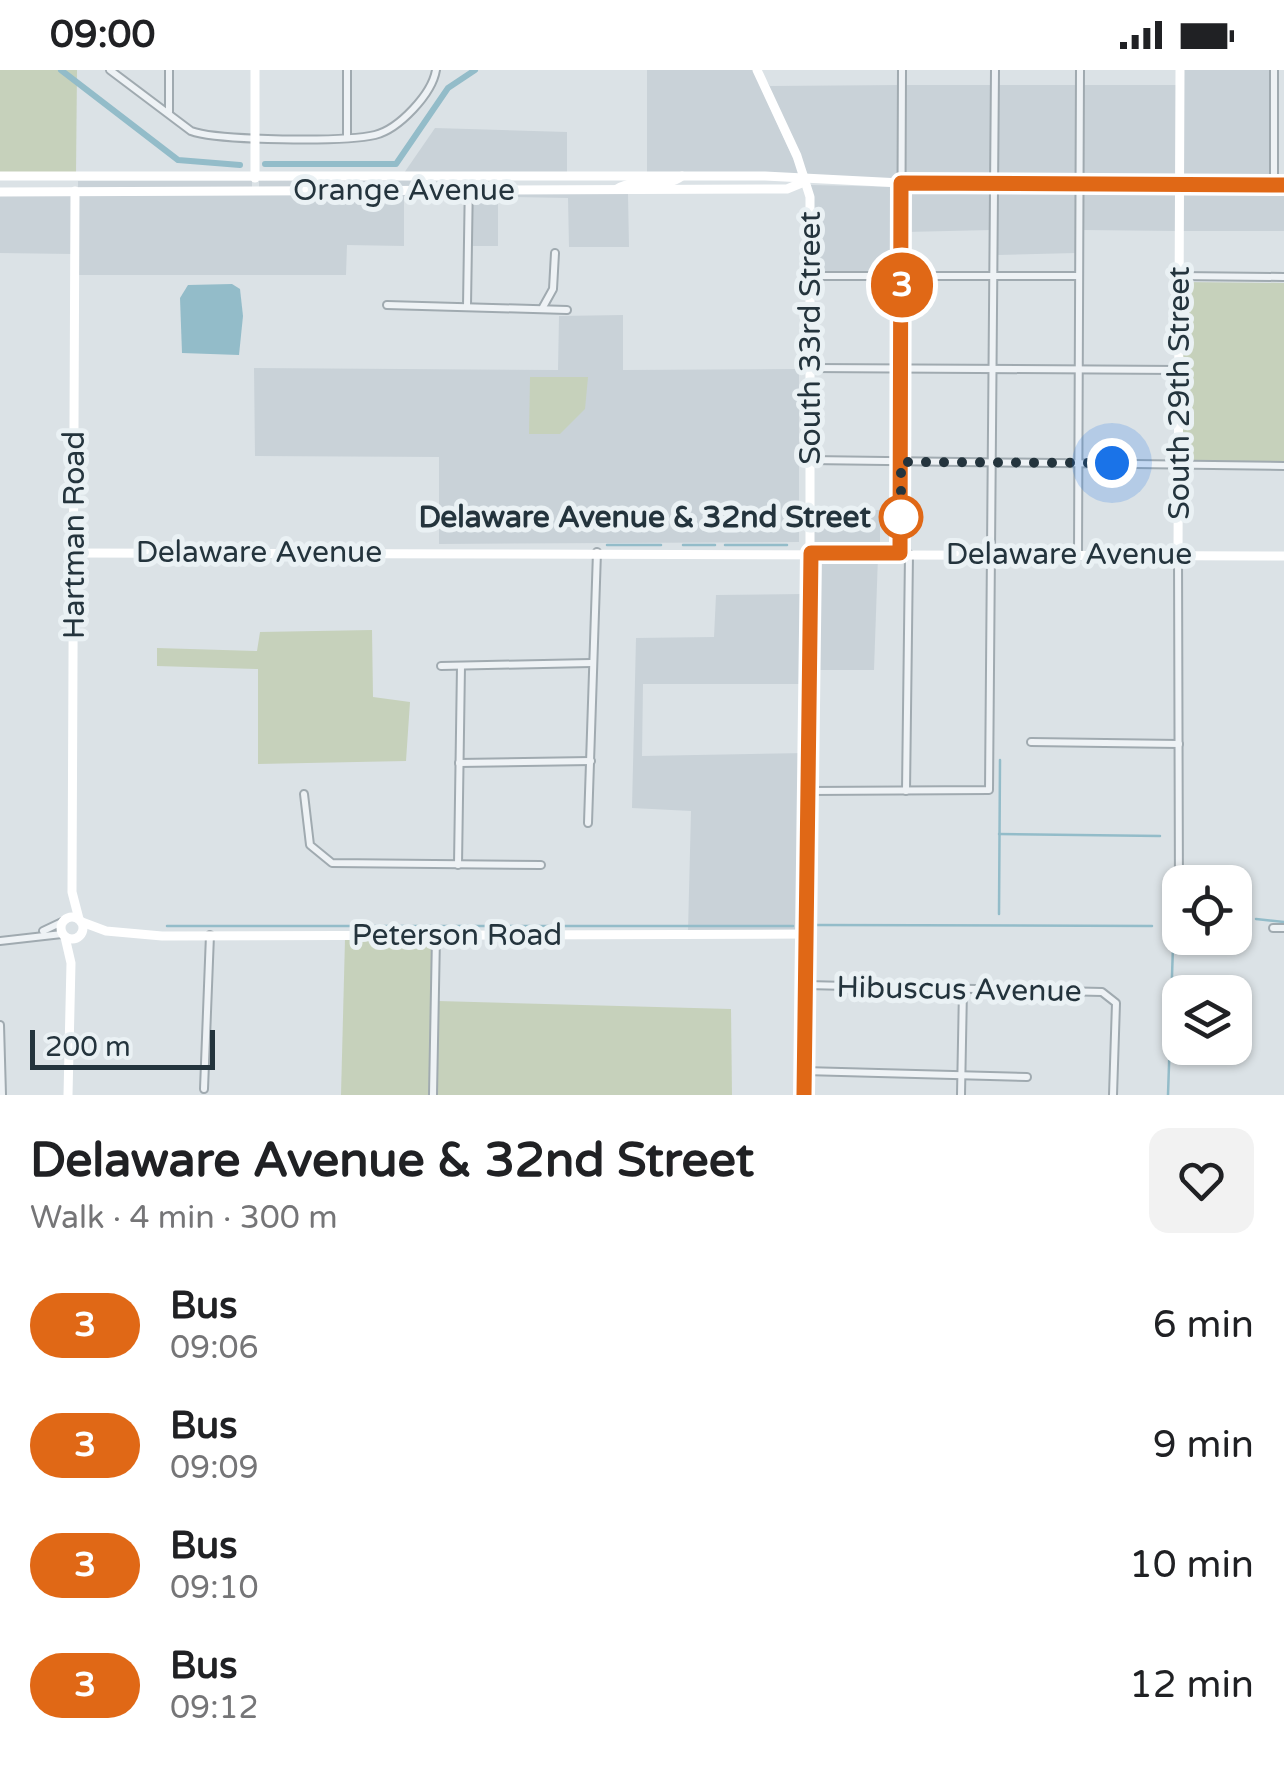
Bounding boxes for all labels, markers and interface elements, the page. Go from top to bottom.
text: 09:00 [50,12,155,58]
street label: Orange Avenue [293,172,515,209]
street label: South 33rd Street [792,211,829,465]
line badge: 3 [870,252,934,318]
text: 3 [891,264,913,306]
street label: South 29th Street [1161,266,1198,520]
street label: Hartman Road [56,431,93,639]
your location [1087,438,1137,488]
marker: Delaware Avenue & 32nd Street [880,496,922,538]
place label: Delaware Avenue & 32nd Street [418,499,872,536]
street label: Delaware Avenue [136,534,382,571]
street label: Delaware Avenue [946,536,1192,573]
map controls [1162,865,1252,1065]
button: locate [1162,865,1252,955]
street label: Peterson Road [352,917,562,954]
street label: Hibuscus Avenue [836,969,1082,1010]
button: layers [1162,975,1252,1065]
scale bar [30,1025,215,1070]
text: 200 m [45,1030,131,1064]
button: heart [1149,1128,1254,1233]
text: Delaware Avenue & 32nd Street [30,1132,754,1190]
text: Walk · 4 min · 300 m [30,1199,338,1237]
text: Bus [170,1283,237,1329]
text: 6 min [1153,1302,1254,1348]
text: 3 [74,1304,96,1346]
text: 09:06 [170,1329,259,1367]
text: Bus [170,1403,237,1449]
text: 9 min [1153,1422,1254,1468]
text: 3 [74,1424,96,1466]
text: 09:09 [170,1449,259,1487]
text: Bus [170,1523,237,1569]
text: 10 min [1129,1542,1254,1588]
text: 3 [74,1544,96,1586]
text: 09:10 [170,1569,259,1607]
text: Bus [170,1643,237,1689]
text: 12 min [1129,1662,1254,1708]
text: 3 [74,1664,96,1706]
text: 09:12 [170,1689,259,1727]

